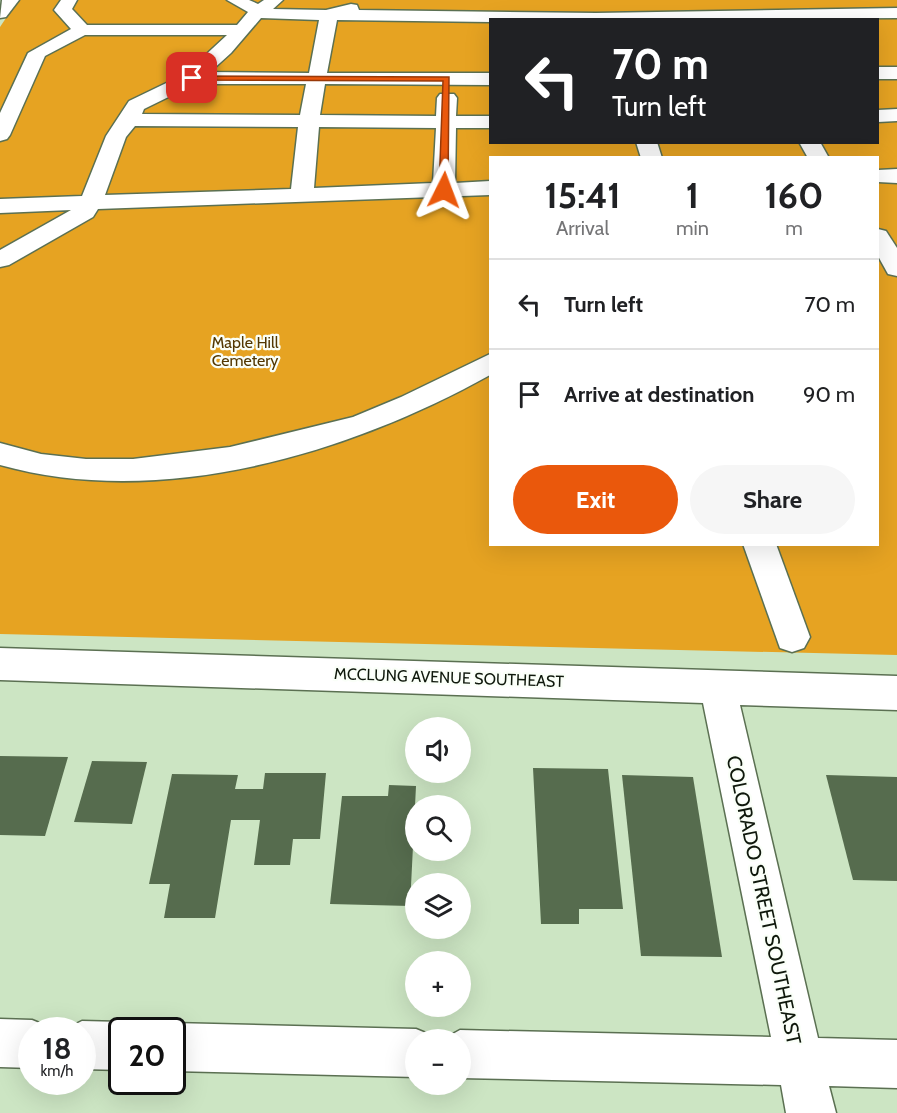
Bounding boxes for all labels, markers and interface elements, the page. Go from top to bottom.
text: 70 m [612,38,709,90]
icon: left [513,42,591,120]
pin [166,52,217,103]
icon: arrive [175,61,208,94]
text: Turn left [612,90,706,123]
position arrow [412,158,476,222]
text: 15:41 [545,173,621,217]
text: 1 [686,173,699,217]
text: 160 [765,173,823,217]
text: Arrival [556,216,609,240]
text: min [676,216,709,240]
text: m [785,216,803,240]
icon: left [513,288,546,321]
text: Turn left [564,291,643,318]
text: 70 m [805,291,855,318]
park label: Maple Hill Cemetery [211,333,279,370]
icon: arrive [513,378,546,411]
text: Arrive at destination [564,381,754,408]
text: 90 m [803,381,855,408]
button: Exit [513,465,678,534]
button: Share [690,465,855,534]
street label: MCCLUNG AVENUE SOUTHEAST [334,664,565,691]
map controls [405,717,471,1095]
button: sound [405,717,471,783]
street label: COLORADO STREET SOUTHEAST [722,753,806,1047]
button: search [405,795,471,861]
button: layers [405,873,471,939]
button: + [405,951,471,1017]
speed limit sign: 20 [108,1017,186,1095]
button: − [405,1029,471,1095]
text: 18 [42,1030,72,1067]
text: km/h [41,1062,73,1080]

